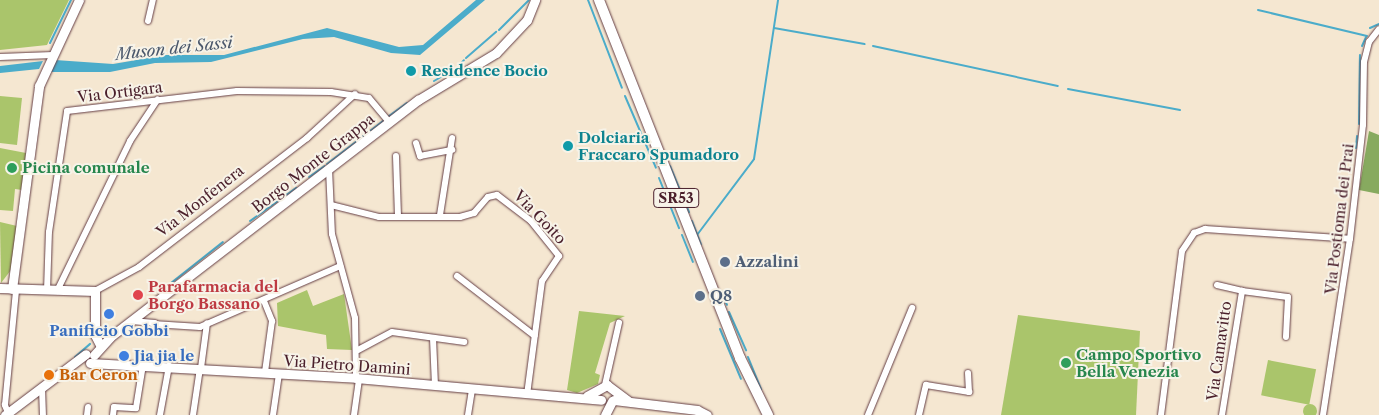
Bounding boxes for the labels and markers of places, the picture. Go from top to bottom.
place label: Residence Bocio [421,62,548,80]
marker: Residence Bocio [405,65,417,77]
place label: Dolciaria Fraccaro Spumadoro [578,128,739,163]
marker: Dolciaria Fraccaro Spumadoro [562,140,574,152]
place label: Picina comunale [22,159,150,177]
marker: Picina comunale [6,162,18,174]
place label: Azzalini [735,253,798,271]
marker: Azzalini [719,256,731,268]
place label: Parafarmacia del Borgo Bassano [148,277,279,312]
place label: Q8 [710,287,732,305]
marker: Parafarmacia del Borgo Bassano [132,289,144,301]
marker: Q8 [694,290,706,302]
marker: Panificio Gobbi [103,308,115,320]
place label: Panificio Gobbi [49,322,169,340]
place label: Campo Sportivo Bella Venezia [1076,345,1201,380]
place label: Jia jia le [134,347,195,365]
marker: Jia jia le [118,350,130,362]
marker: Campo Sportivo Bella Venezia [1060,357,1072,369]
place label: Bar Ceron [59,366,138,384]
marker: Bar Ceron [43,369,55,381]

